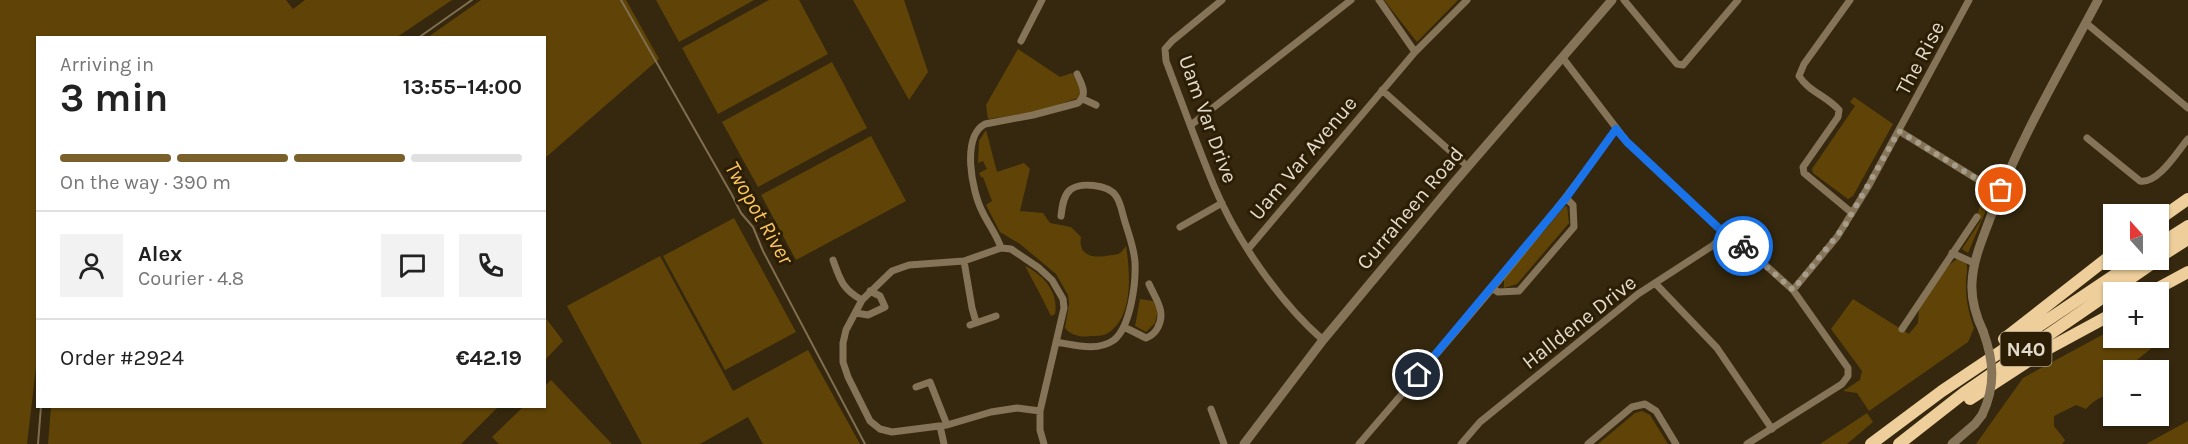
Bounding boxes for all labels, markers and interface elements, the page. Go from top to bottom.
street label: The Rise [1891,17,1949,99]
street label: Uam Var Drive [1174,52,1242,186]
text: Arriving in [60,53,154,76]
text: 13:55–14:00 [403,74,522,100]
text: 3 min [60,75,168,121]
street label: Uam Var Avenue [1244,91,1362,225]
street label: Curraheen Road [1352,142,1468,274]
water label: Twopot River [719,157,800,270]
pin [1975,164,2026,215]
text: On the way · 390 m [60,171,231,194]
icon: bag [1984,173,2017,206]
north arrow [2103,204,2169,270]
map controls [2103,204,2169,426]
courier [1713,216,1773,276]
icon: bike [1727,230,1760,263]
button: person [60,234,123,297]
button: chat [381,234,444,297]
button: phone [459,234,522,297]
text: Alex [138,241,182,267]
text: Courier · 4.8 [138,267,244,290]
street label: Halldene Drive [1517,270,1641,374]
button: + [2103,282,2169,348]
road number: N40 [2000,332,2052,366]
text: Order #2924 [60,345,184,371]
text: €42.19 [456,345,522,371]
pin [1392,349,1443,400]
icon: home [1401,358,1434,391]
button: − [2103,360,2169,426]

